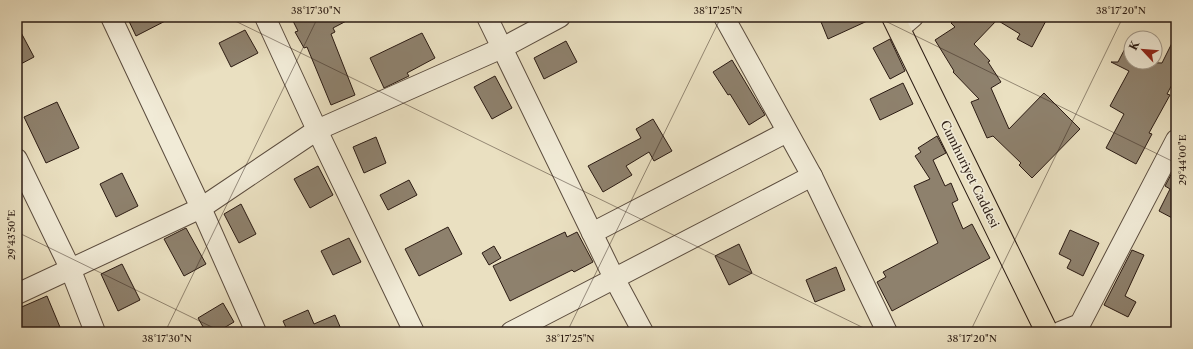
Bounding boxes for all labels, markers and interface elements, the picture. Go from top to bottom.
text: 38°17'30"N [291,4,341,17]
text: 38°17'25"N [693,4,743,17]
text: 38°17'20"N [1096,4,1146,17]
north arrow [1123,30,1163,70]
text: K [1126,38,1143,53]
street label: Cumhuriyet Caddesi [937,118,1003,230]
text: 29°44'00"E [1176,134,1189,186]
text: 29°43'50"E [5,210,18,260]
text: 38°17'30"N [142,332,192,345]
text: 38°17'25"N [545,332,595,345]
text: 38°17'20"N [947,332,997,345]

